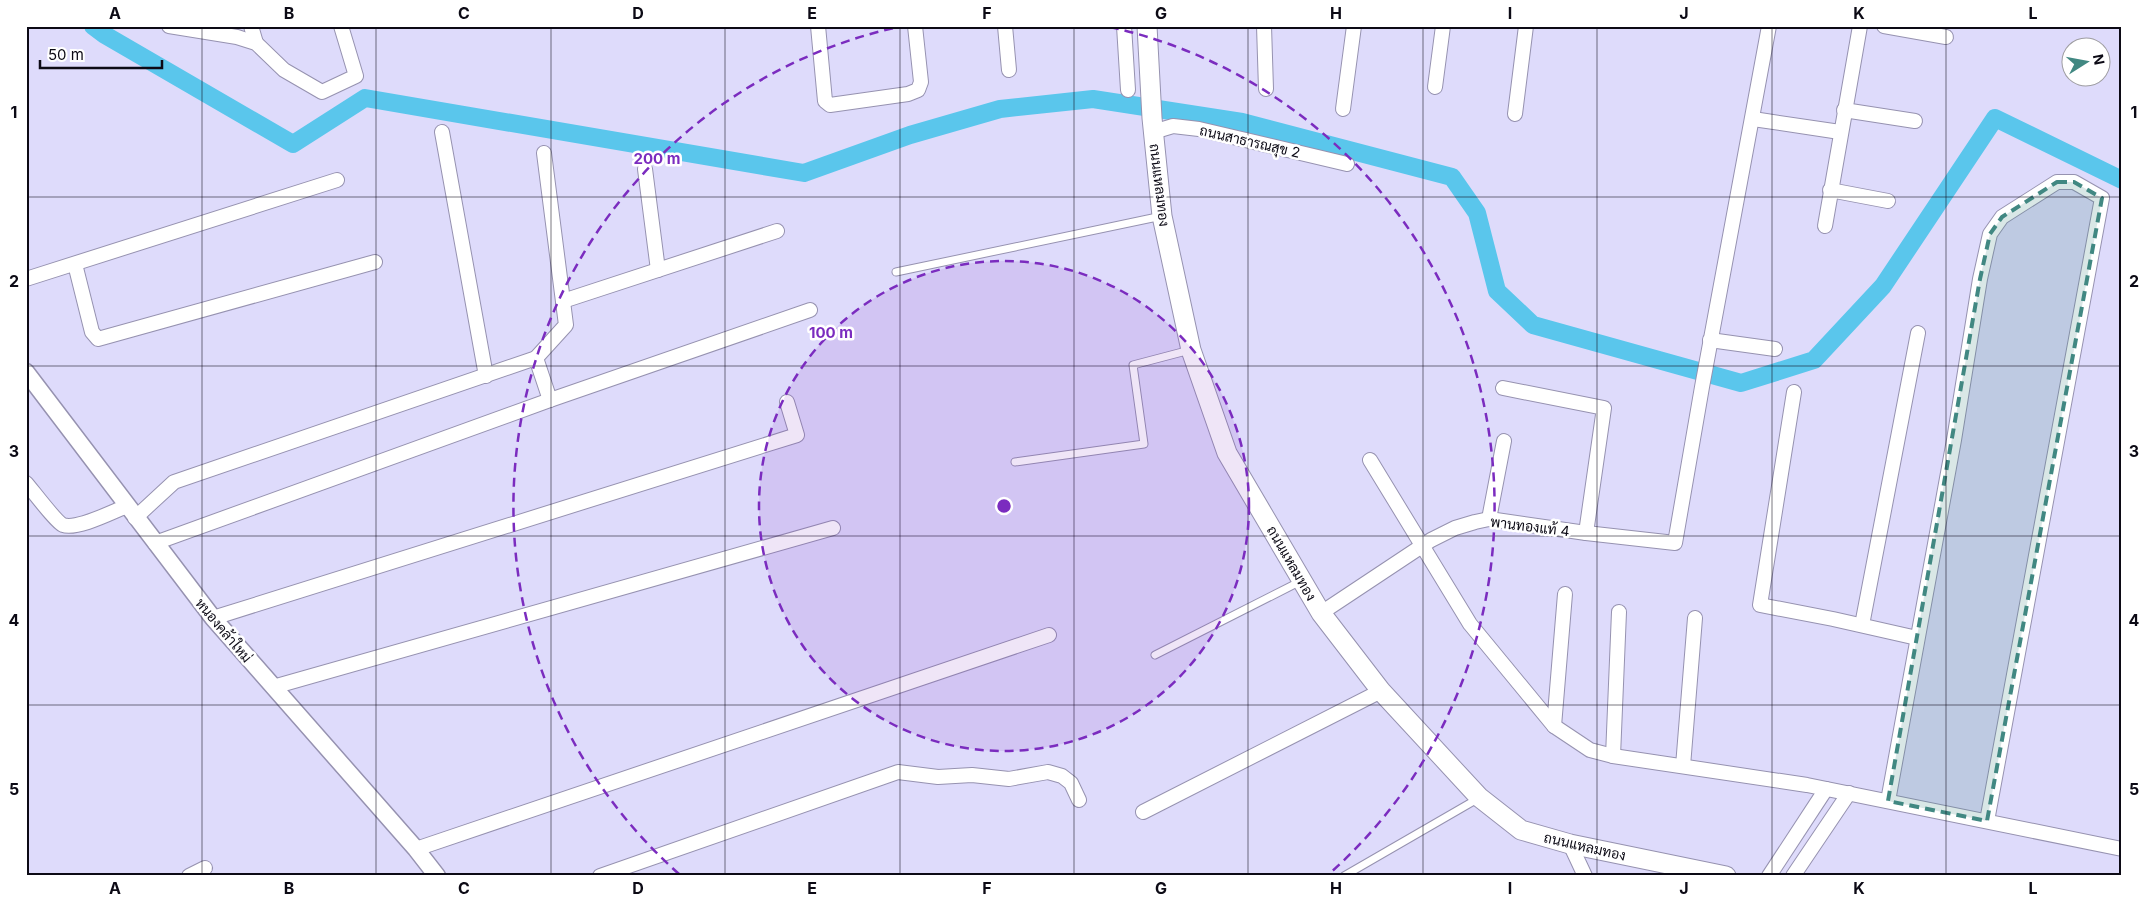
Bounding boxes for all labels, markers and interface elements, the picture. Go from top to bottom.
text: A [109,3,121,23]
text: B [284,3,294,23]
text: C [458,3,470,23]
text: D [632,3,644,23]
text: E [807,3,817,23]
text: F [982,3,992,23]
text: G [1155,3,1167,23]
text: H [1330,3,1342,23]
text: I [1508,3,1512,23]
text: J [1679,3,1689,23]
text: K [1853,3,1865,23]
text: L [2028,3,2038,23]
scale bar [40,38,162,70]
north arrow [2060,38,2110,88]
text: 50 m [48,45,84,64]
text: N [2090,53,2109,66]
text: 1 [11,102,17,122]
text: 1 [2131,102,2137,122]
street label: ถนนสาธารณสุข 2 [1198,121,1302,163]
street label: ถนนแหลมทอง [1146,143,1174,227]
text: 200 m [634,149,680,168]
text: 2 [9,271,19,291]
text: 2 [2129,271,2139,291]
text: 100 m [809,323,853,342]
text: 3 [9,441,19,461]
text: 3 [2129,441,2139,461]
centre of rings [995,497,1013,515]
street label: พานทองแท้ 4 [1489,513,1571,539]
street label: ถนนแหลมทอง [1264,523,1320,603]
street label: หนองคล้าใหม่ [192,594,256,666]
text: 4 [9,610,20,630]
text: 4 [2129,610,2140,630]
text: 5 [9,779,19,799]
text: 5 [2129,779,2139,799]
street label: ถนนแหลมทอง [1542,828,1628,864]
text: A [109,878,121,898]
text: B [284,878,294,898]
text: C [458,878,470,898]
text: D [632,878,644,898]
text: E [807,878,817,898]
text: F [982,878,992,898]
text: G [1155,878,1167,898]
text: H [1330,878,1342,898]
text: I [1508,878,1512,898]
text: J [1679,878,1689,898]
text: K [1853,878,1865,898]
text: L [2028,878,2038,898]

